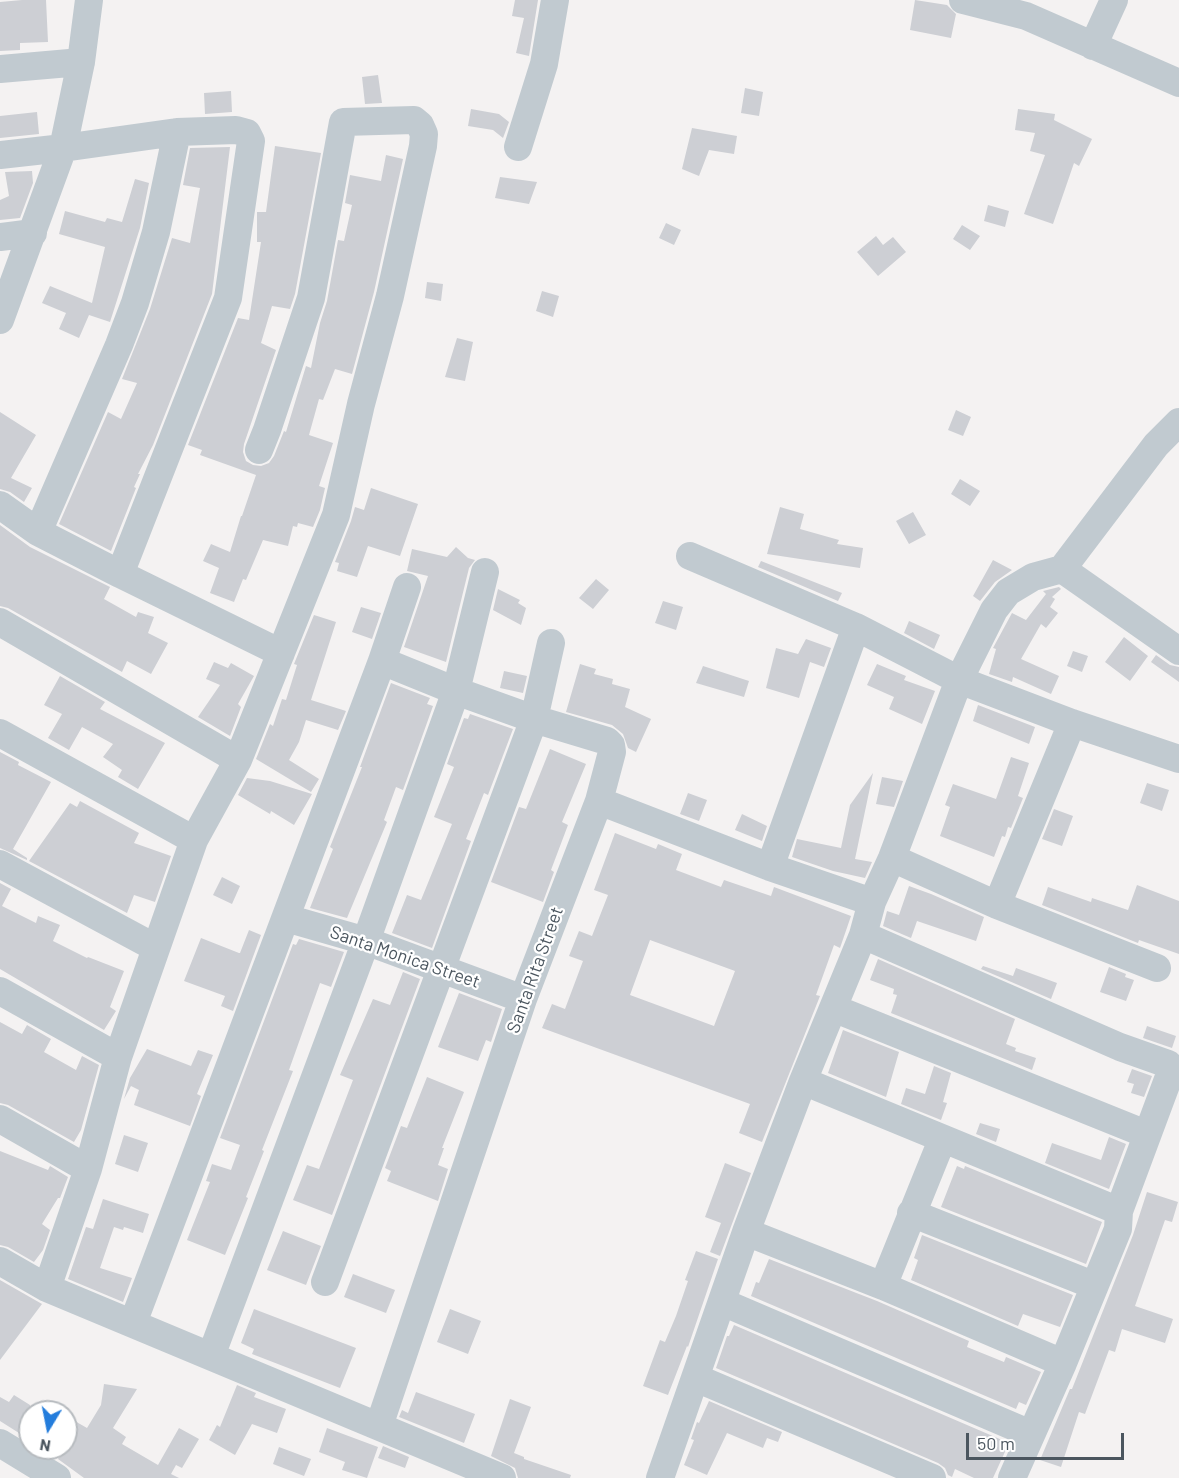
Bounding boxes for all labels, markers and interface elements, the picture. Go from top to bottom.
street label: Santa Rita Street [502,904,568,1036]
street label: Santa Monica Street [327,921,483,993]
north arrow [18,1400,78,1460]
scale bar [969,1421,1126,1459]
text: 50 m [977,1432,1015,1454]
text: N [38,1436,52,1457]

